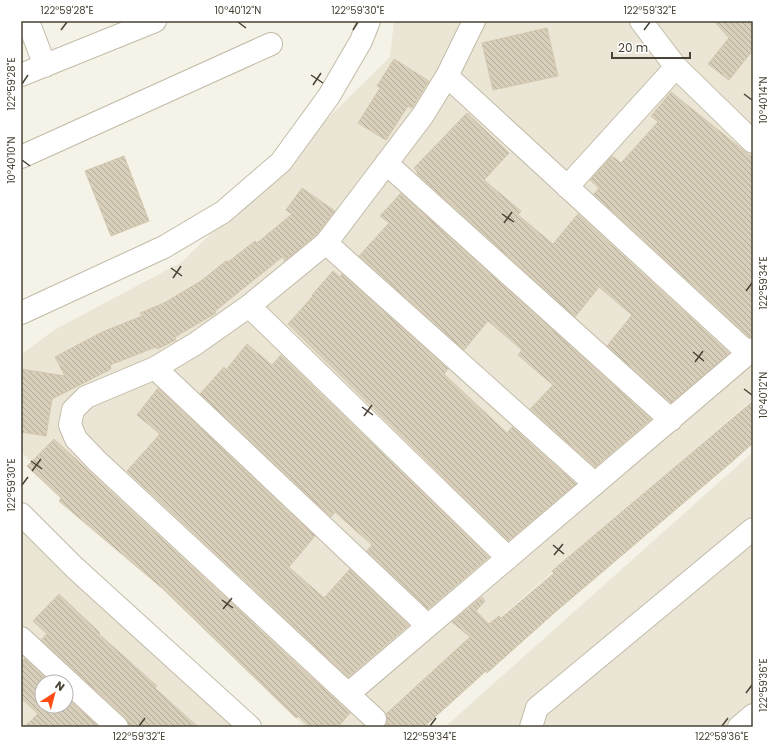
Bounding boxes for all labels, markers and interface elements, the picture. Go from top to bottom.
text: 122°59'28"E [40,3,94,18]
text: 10°40'12"N [215,3,261,18]
text: 122°59'30"E [331,3,385,18]
text: 122°59'32"E [624,3,676,18]
scale bar [612,34,690,60]
text: 20 m [618,39,648,56]
text: 122°59'28"E [4,57,19,111]
text: 10°40'14"N [756,76,771,124]
text: 10°40'10"N [4,136,19,184]
text: 122°59'34"E [756,256,771,310]
text: 10°40'12"N [756,372,771,418]
text: 122°59'30"E [4,458,19,512]
text: 122°59'36"E [756,658,771,712]
north arrow [34,674,74,714]
text: N [52,677,68,695]
text: 122°59'32"E [113,729,165,744]
text: 122°59'34"E [403,729,457,744]
text: 122°59'36"E [695,729,749,744]

